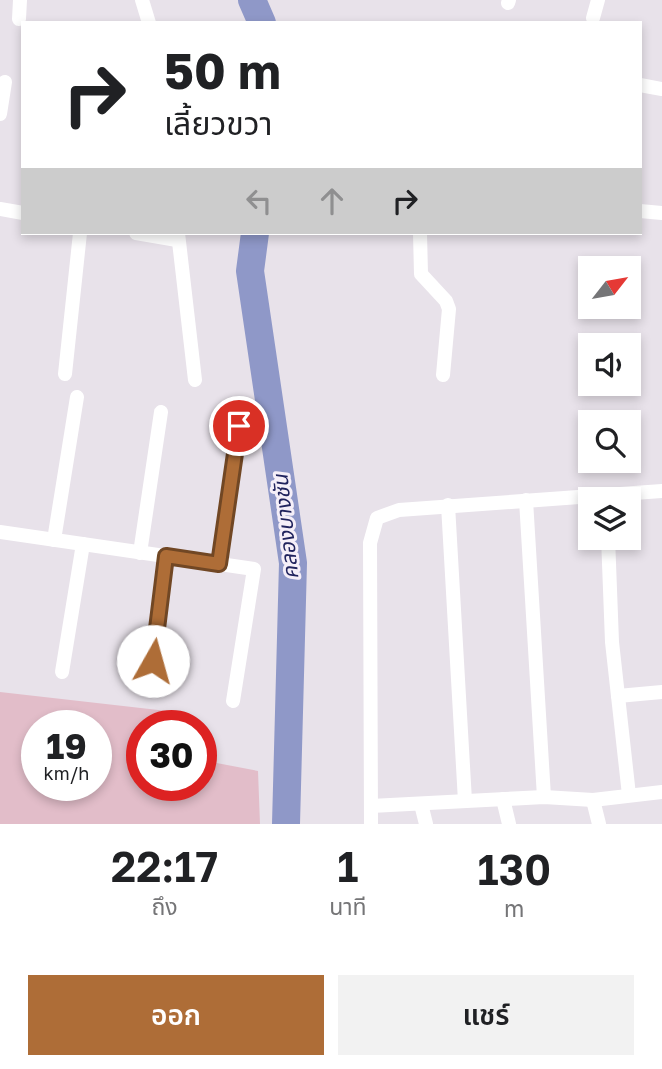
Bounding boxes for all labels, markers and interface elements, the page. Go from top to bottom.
text: 50 m [164,41,281,100]
icon: right [49,49,140,140]
text: เลี้ยวขวา [164,104,272,142]
icon: left [240,182,278,220]
icon: ahead [313,182,351,220]
icon: right [386,182,424,220]
north arrow [578,256,640,318]
map controls [578,256,641,550]
button: sound [578,333,641,396]
pin [209,396,269,456]
icon: arrive [220,407,258,445]
button: search [578,410,641,473]
water label: คลองบางชัน [266,472,303,581]
button: layers [578,487,641,550]
position arrow [116,624,190,698]
speed limit sign: 30 [126,710,217,801]
text: 19 [46,725,87,767]
text: km/h [44,762,89,784]
text: 22:17 [111,841,218,891]
text: 1 [337,841,358,891]
text: 130 [478,844,551,894]
text: ถึง [151,892,178,920]
text: นาที [329,892,367,920]
text: m [504,894,524,922]
button: ออก [28,975,324,1055]
button: แชร์ [338,975,634,1055]

